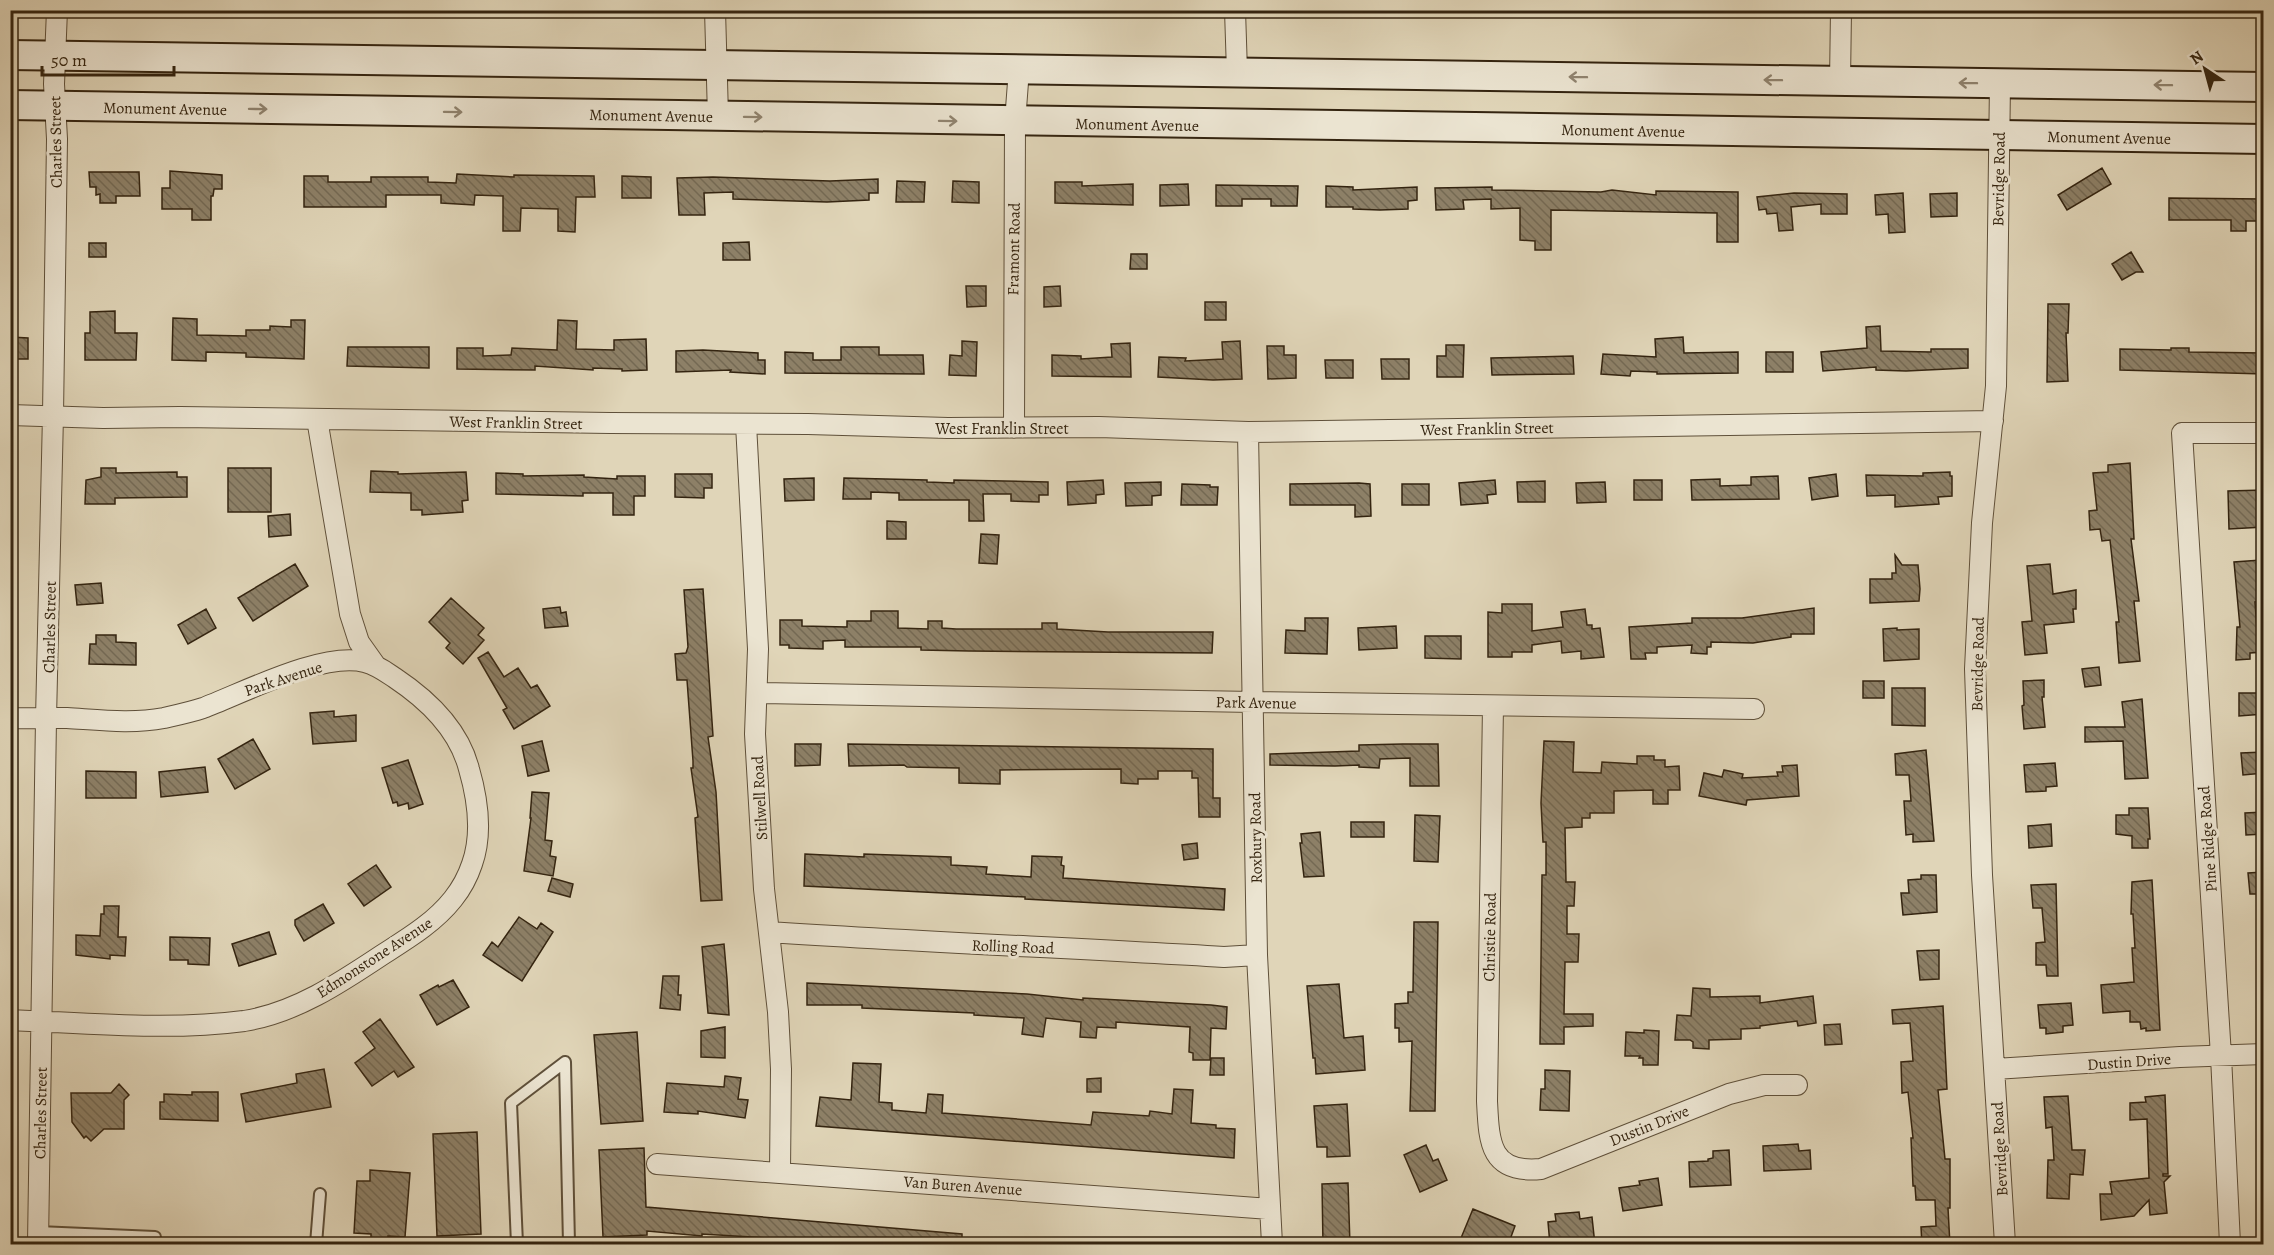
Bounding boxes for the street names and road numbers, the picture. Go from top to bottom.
street label: Charles Street [44,96,68,188]
street label: Monument Avenue [103,97,227,121]
street label: Monument Avenue [589,104,713,128]
street label: Monument Avenue [1075,113,1199,137]
street label: Monument Avenue [1561,119,1685,143]
street label: Monument Avenue [2047,126,2171,150]
street label: Bevridge Road [1987,131,2011,226]
street label: Framont Road [1002,202,1026,296]
street label: West Franklin Street [448,411,583,435]
street label: West Franklin Street [1419,417,1554,441]
street label: West Franklin Street [934,418,1069,440]
street label: Charles Street [38,581,62,673]
street label: Bevridge Road [1966,616,1990,711]
street label: Park Avenue [241,656,325,702]
street label: Park Avenue [1215,691,1297,715]
street label: Stilwell Road [747,755,773,841]
street label: Pine Ridge Road [2193,785,2223,893]
street label: Roxbury Road [1244,792,1268,884]
street label: Christie Road [1478,892,1502,982]
street label: Edmonstone Avenue [312,912,437,1004]
street label: Rolling Road [971,935,1055,959]
street label: Dustin Drive [2086,1048,2172,1076]
street label: Charles Street [29,1067,53,1159]
street label: Dustin Drive [1606,1100,1692,1152]
street label: Bevridge Road [1987,1101,2013,1197]
street label: Van Buren Avenue [902,1171,1023,1201]

